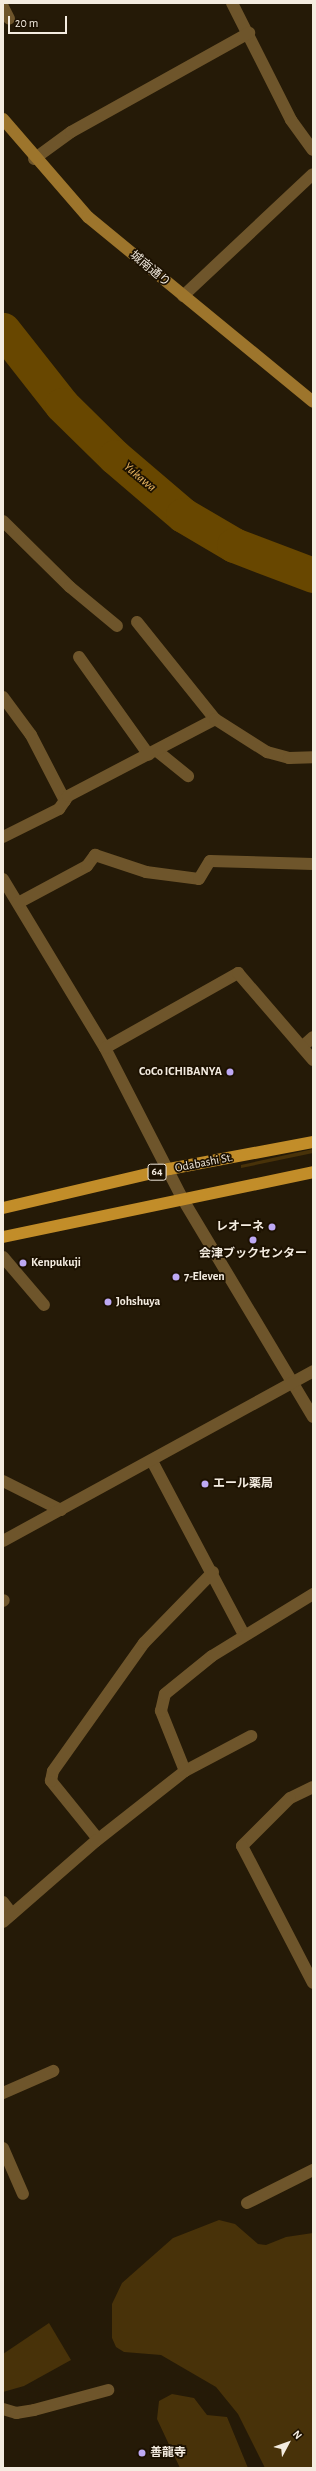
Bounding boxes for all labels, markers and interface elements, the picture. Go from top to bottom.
scale bar [10,8,69,34]
text: 20 m [15,17,38,29]
street label: 城南通り [127,248,173,290]
water label: Yukawa [120,460,158,496]
place label: CoCo ICHIBANYA [139,1065,222,1079]
marker: CoCo ICHIBANYA [225,1067,235,1077]
street label: Odabashi St. [174,1150,234,1176]
road number: 64 [147,1163,167,1181]
place label: レオーネ [216,1220,264,1234]
marker: レオーネ [267,1222,277,1232]
marker: 会津ブックセンター [248,1235,258,1245]
place label: 会津ブックセンター [199,1247,307,1261]
place label: Kenpukuji [31,1256,81,1270]
marker: Kenpukuji [18,1258,28,1268]
place label: 7-Eleven [184,1270,225,1284]
marker: 7-Eleven [171,1272,181,1282]
place label: Johshuya [116,1295,160,1309]
marker: Johshuya [103,1297,113,1307]
place label: エール薬局 [213,1477,273,1491]
marker: エール薬局 [200,1479,210,1489]
north arrow [268,2423,308,2463]
text: N [291,2428,304,2441]
place label: 善龍寺 [150,2446,186,2460]
marker: 善龍寺 [137,2448,147,2458]

